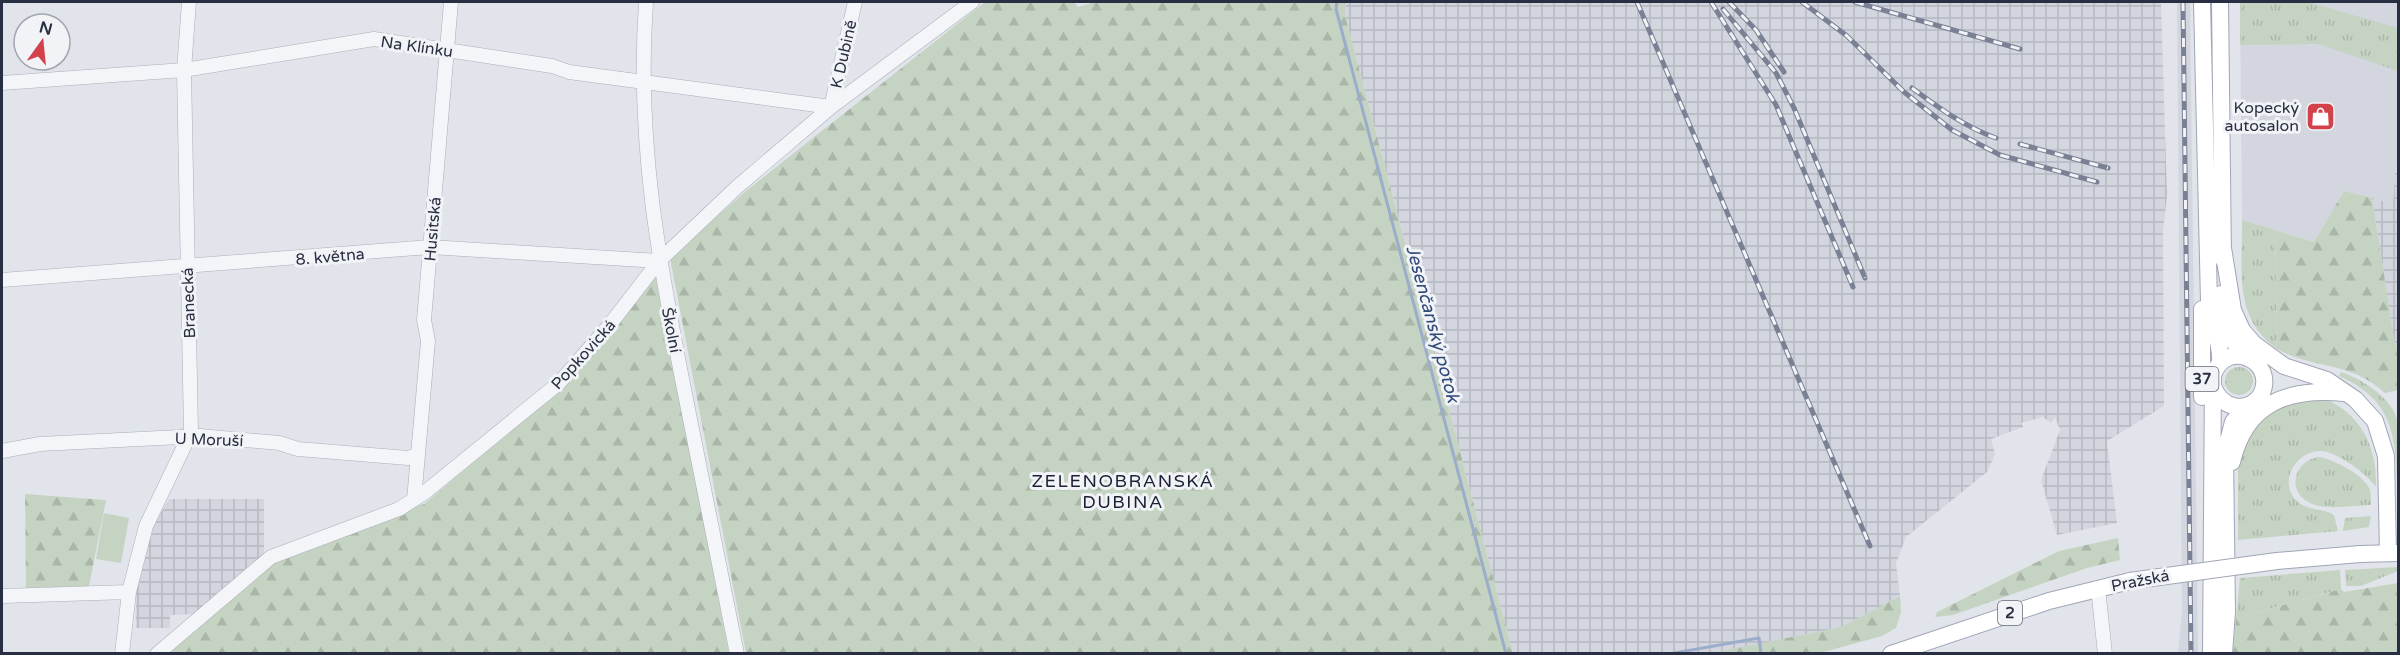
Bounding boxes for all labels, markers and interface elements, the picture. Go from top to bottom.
north arrow [12,12,72,72]
text: N [37,17,54,40]
street label: K Dubině [826,18,862,90]
street label: Na Klínku [379,32,454,62]
place label: Kopecký autosalon [2224,98,2299,136]
shop icon: Kopecký autosalon [2304,100,2336,132]
street label: Husitská [420,196,446,262]
water label: Jesenčanský potok [1401,243,1465,406]
street label: 8. května [295,244,366,270]
street label: Branecká [178,267,200,339]
street label: Školní [657,306,685,355]
street label: Popkovická [547,316,620,394]
road number: 37 [2186,367,2218,391]
street label: U Moruší [174,429,244,451]
district label: ZELENOBRANSKÁ DUBINA [1032,470,1214,513]
street label: Pražská [2109,566,2171,596]
road number: 2 [1998,601,2022,625]

